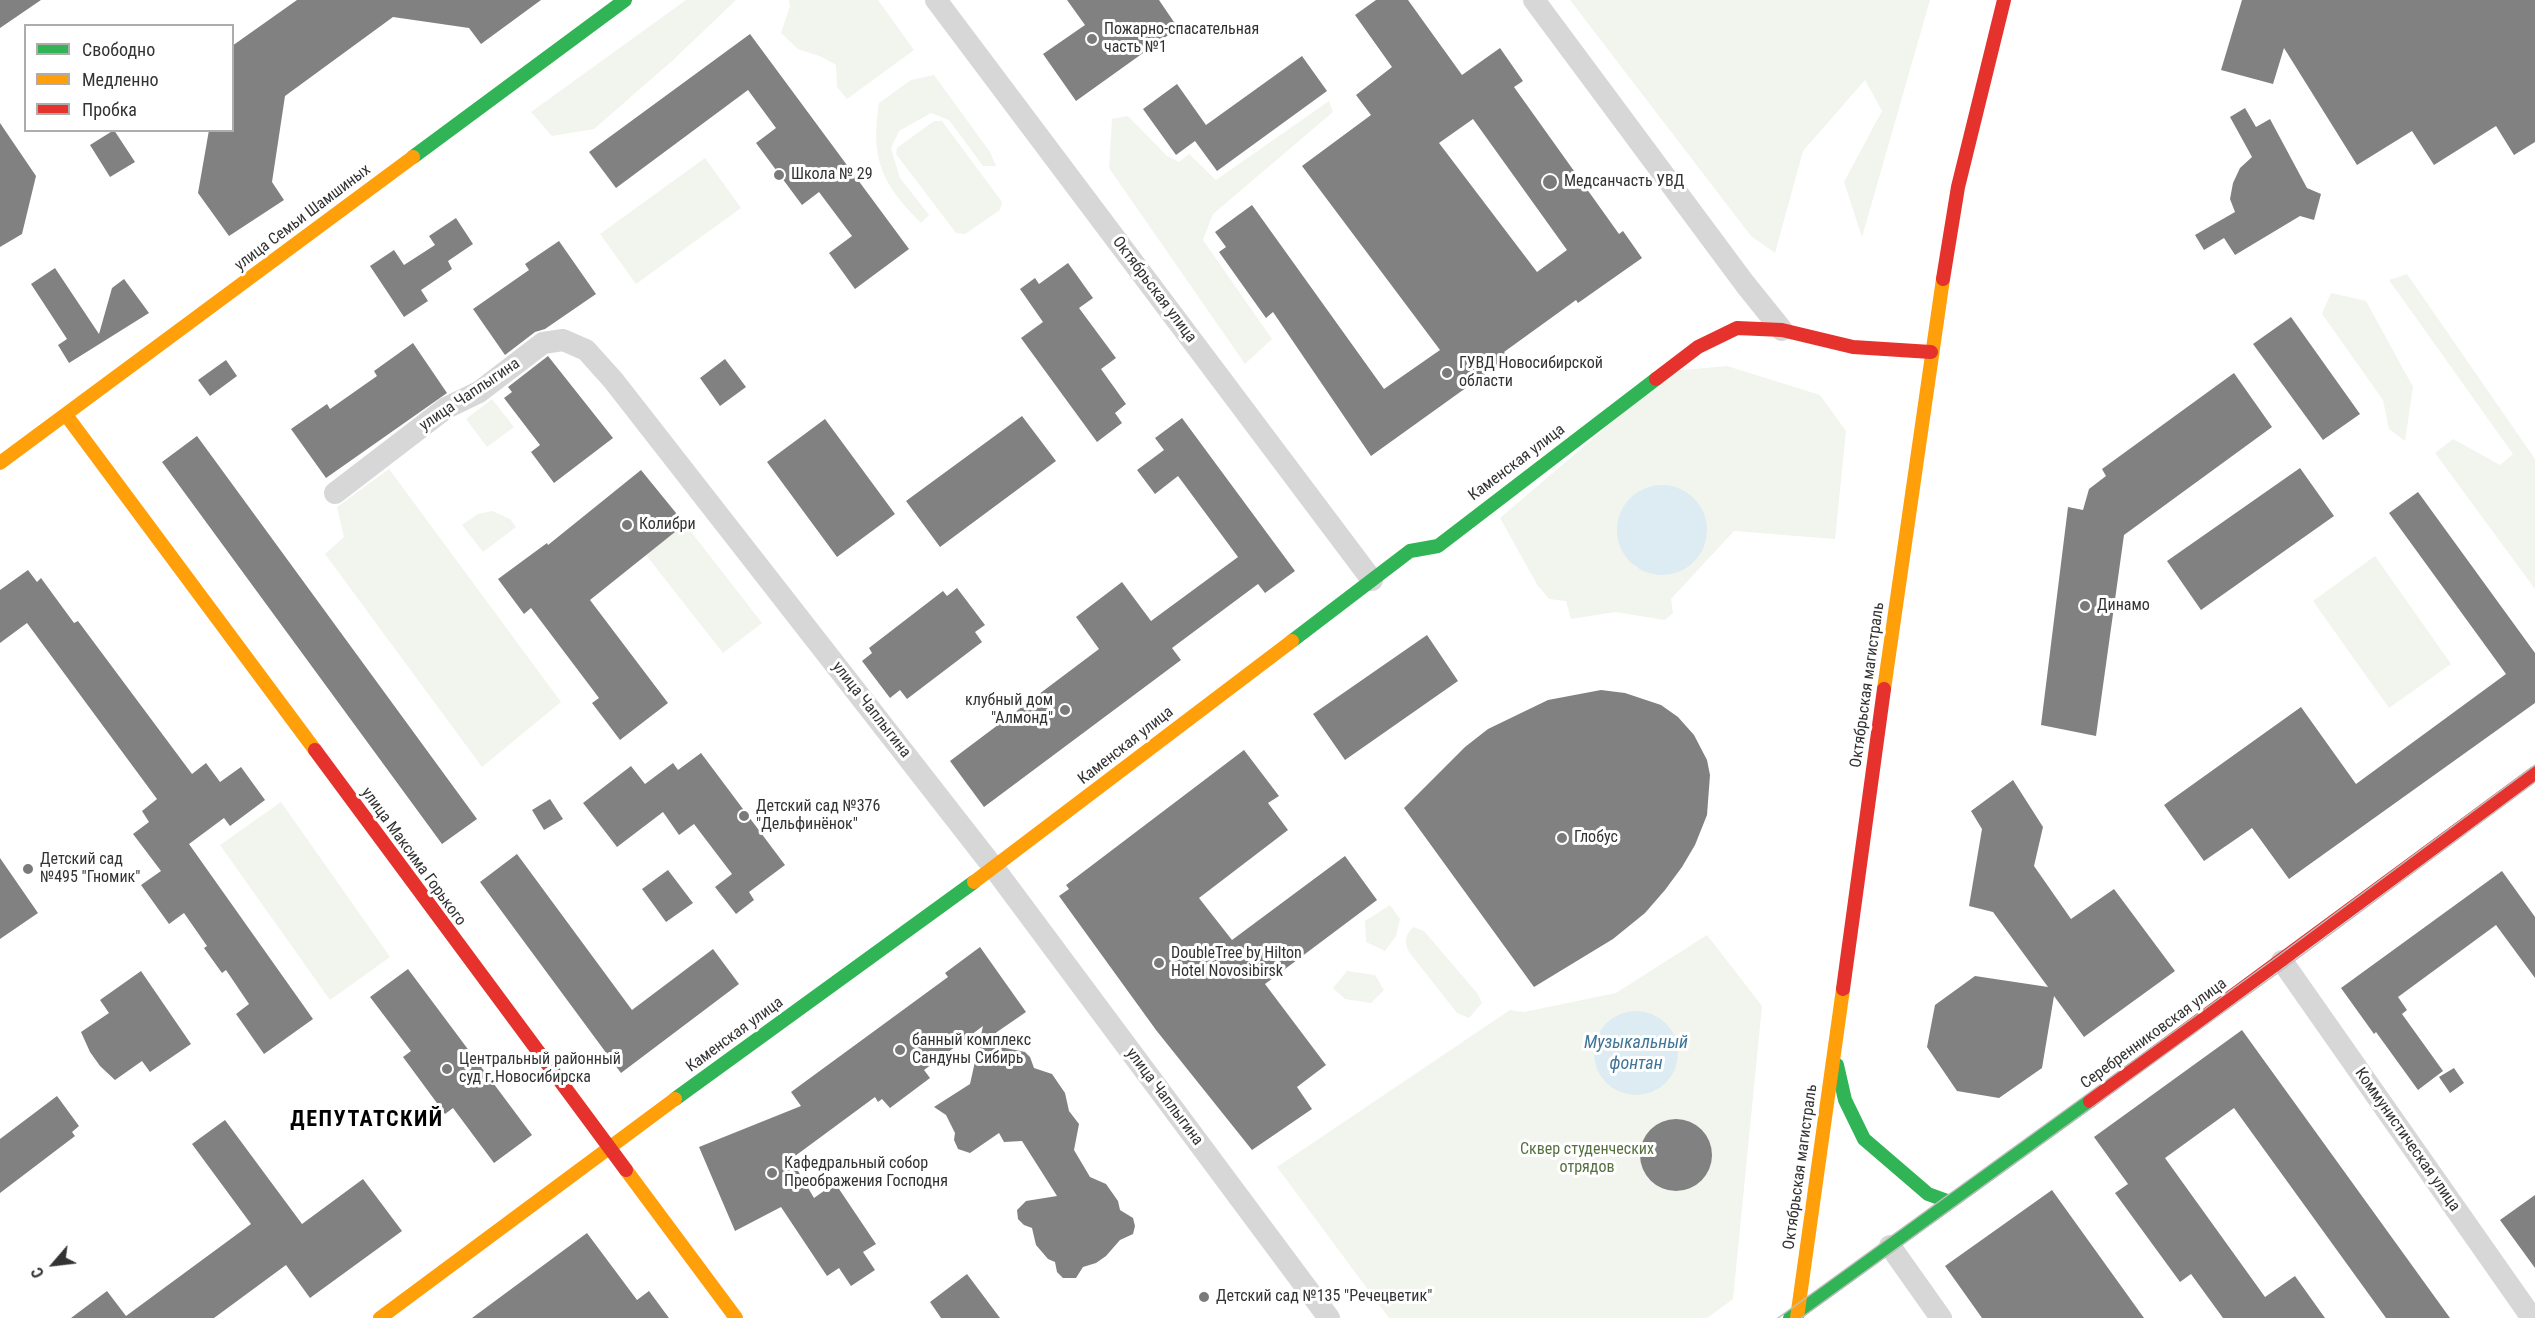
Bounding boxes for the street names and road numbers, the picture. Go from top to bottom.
street label: улица Семьи Шамшиных [231,161,375,275]
street label: Октябрьская улица [1108,233,1200,347]
street label: улица Чаплыгина [416,354,524,436]
street label: Каменская улица [1465,421,1569,505]
street label: Октябрьская магистраль [1847,601,1889,769]
street label: улица Чаплыгина [827,658,915,762]
street label: Каменская улица [1075,703,1177,789]
street label: улица Максима Горького [356,784,470,930]
street label: Серебренниковская улица [2077,975,2231,1093]
street label: Каменская улица [683,993,787,1077]
street label: улица Чаплыгина [1121,1045,1207,1149]
street label: Коммунистическая улица [2350,1065,2464,1215]
street label: Октябрьская магистраль [1780,1083,1822,1251]

